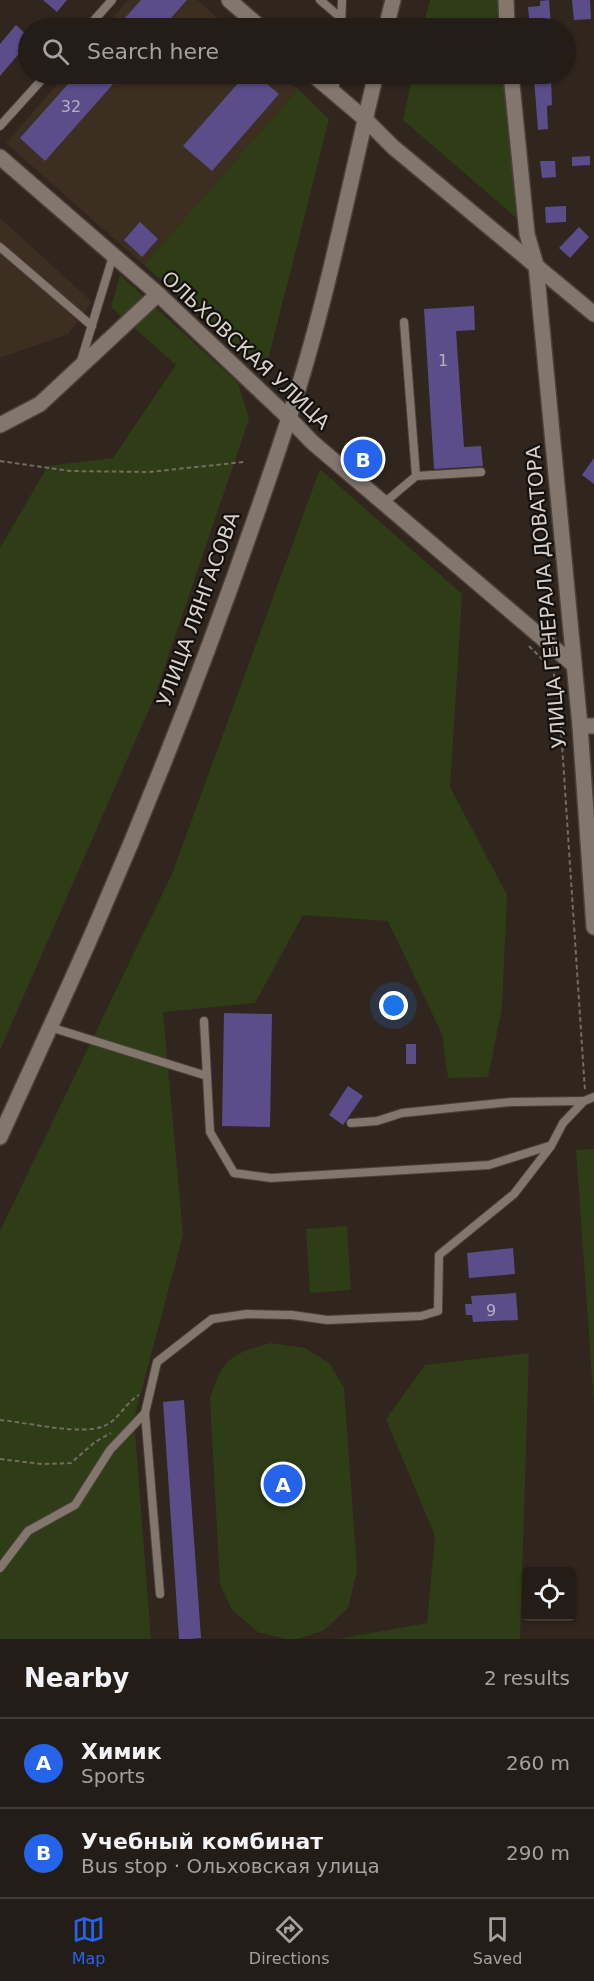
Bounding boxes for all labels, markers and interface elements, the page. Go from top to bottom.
search box [18,18,576,84]
icon: search [39,35,72,68]
text: Search here [87,39,219,64]
house number: 32 [61,97,81,116]
street label: ОЛЬХОВСКАЯ УЛИЦА [157,266,335,434]
house number: 1 [438,351,448,370]
pin: B [344,436,382,482]
street label: УЛИЦА ГЕНЕРАЛА ДОВАТОРА [521,444,571,749]
street label: УЛИЦА ЛЯНГАСОВА [152,508,244,709]
your location [379,991,408,1020]
house number: 9 [486,1301,496,1320]
pin: A [264,1462,302,1506]
map controls [522,1567,576,1621]
button: locate [522,1567,576,1621]
text: Nearby [24,1663,129,1693]
text: 2 results [484,1666,570,1690]
text: Химик [81,1739,162,1764]
text: A [36,1751,51,1775]
text: 260 m [506,1751,570,1775]
text: Sports [81,1764,145,1788]
text: Учебный комбинат [81,1829,323,1854]
text: B [36,1841,51,1865]
text: 290 m [506,1841,570,1865]
text: Bus stop · Ольховская улица [81,1854,380,1878]
tab: Map [72,1913,105,1968]
tab: Directions [249,1913,329,1968]
tab: Saved [473,1913,522,1968]

